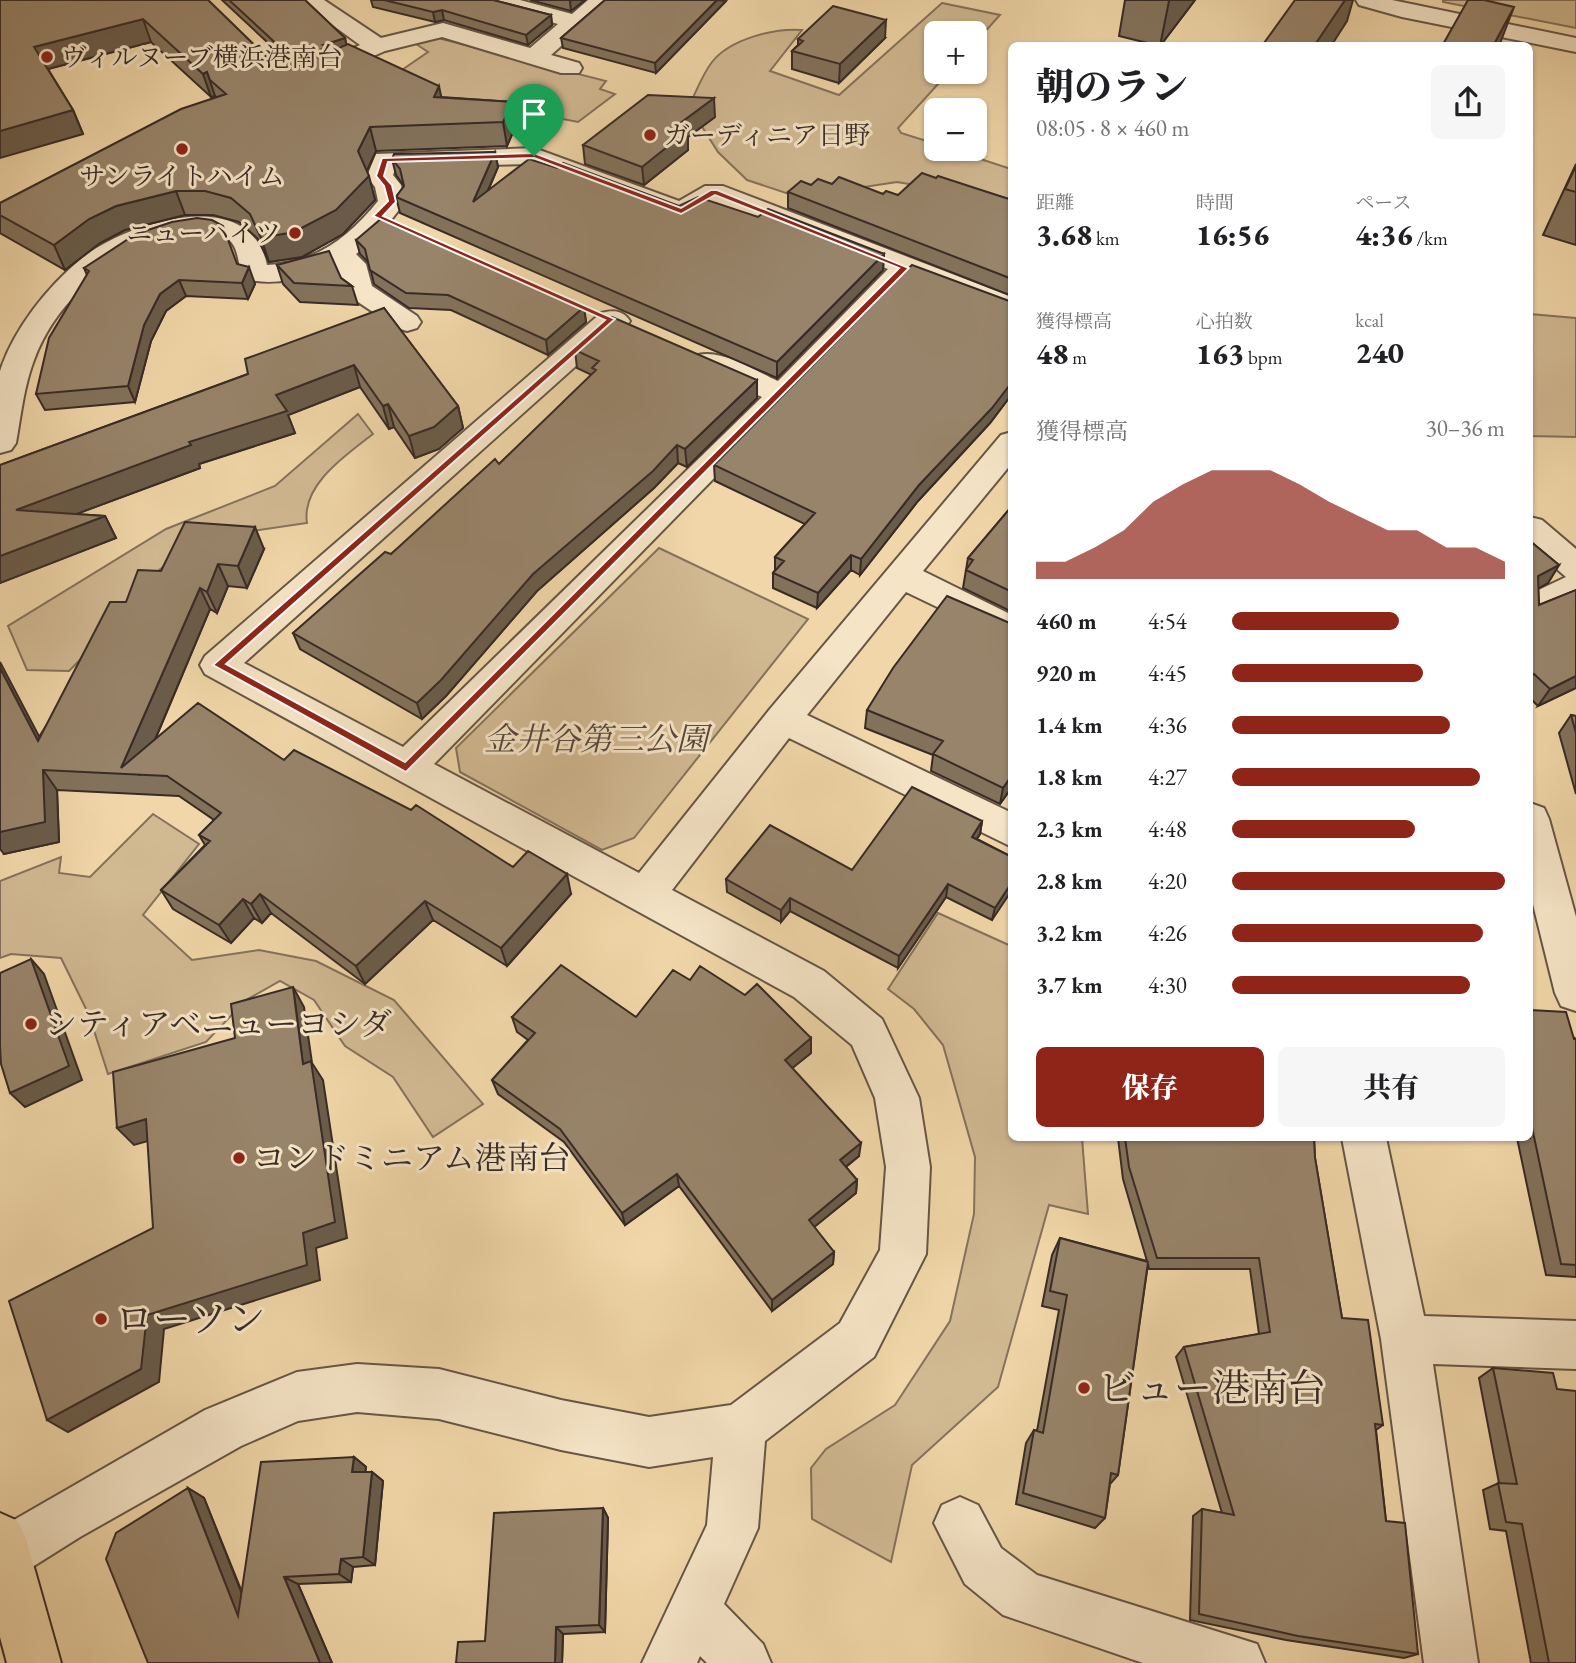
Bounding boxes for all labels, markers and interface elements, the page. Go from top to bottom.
map controls [924,21,987,161]
button: + [924,21,987,84]
place label: ヴィルヌーブ横浜港南台 [61,40,343,74]
marker: ヴィルヌーブ横浜港南台 [39,49,55,65]
text: 朝のラン [1036,62,1188,111]
button: share [1431,65,1505,139]
pin [504,84,564,156]
icon: arrive [515,95,553,133]
button: − [924,98,987,161]
text: 08:05 · 8 × 460 m [1036,113,1189,143]
place label: ガーディニア日野 [664,118,870,152]
marker: ガーディニア日野 [642,127,658,143]
marker: サンライトハイム [174,141,190,157]
place label: サンライトハイム [79,159,285,193]
text: 距離 [1036,190,1074,215]
text: 時間 [1196,190,1234,215]
text: ペース [1355,190,1411,215]
text: 3.68 [1036,215,1092,254]
text: 16:56 [1196,215,1269,254]
text: 4:36 [1355,215,1413,254]
place label: ニューハイツ [126,216,281,250]
marker: ニューハイツ [287,225,303,241]
text: km [1092,226,1120,251]
text: /km [1413,226,1448,251]
text: kcal [1355,308,1384,333]
text: 獲得標高 [1036,309,1112,334]
text: 心拍数 [1196,309,1253,334]
text: 240 [1355,333,1404,372]
text: 48 [1036,334,1068,373]
text: 163 [1196,334,1244,373]
text: m [1068,345,1087,370]
text: bpm [1244,345,1283,370]
text: 30–36 m [1426,413,1505,443]
text: 獲得標高 [1036,416,1128,446]
text: 460 m [1036,606,1097,636]
text: 4:54 [1148,606,1187,636]
text: 920 m [1036,658,1097,688]
text: 4:45 [1148,658,1187,688]
text: 1.4 km [1036,710,1103,740]
text: 4:36 [1148,710,1187,740]
park label: 金井谷第三公園 [484,718,713,760]
text: 1.8 km [1036,762,1103,792]
text: 4:27 [1148,762,1187,792]
text: 2.3 km [1036,814,1103,844]
text: 4:48 [1148,814,1187,844]
text: 2.8 km [1036,866,1103,896]
text: 4:20 [1148,866,1187,896]
text: 3.2 km [1036,918,1103,948]
text: 4:26 [1148,918,1187,948]
text: 3.7 km [1036,970,1103,1000]
text: 4:30 [1148,970,1187,1000]
place label: シティアベニューヨシダ [45,1003,392,1045]
marker: シティアベニューヨシダ [23,1016,39,1032]
button: 保存 [1036,1047,1264,1127]
button: 共有 [1278,1047,1505,1127]
place label: コンドミニアム港南台 [253,1137,571,1179]
marker: コンドミニアム港南台 [231,1150,247,1166]
place label: ローソン [115,1294,265,1343]
marker: ローソン [93,1311,109,1327]
place label: ビュー港南台 [1098,1363,1326,1412]
marker: ビュー港南台 [1076,1380,1092,1396]

